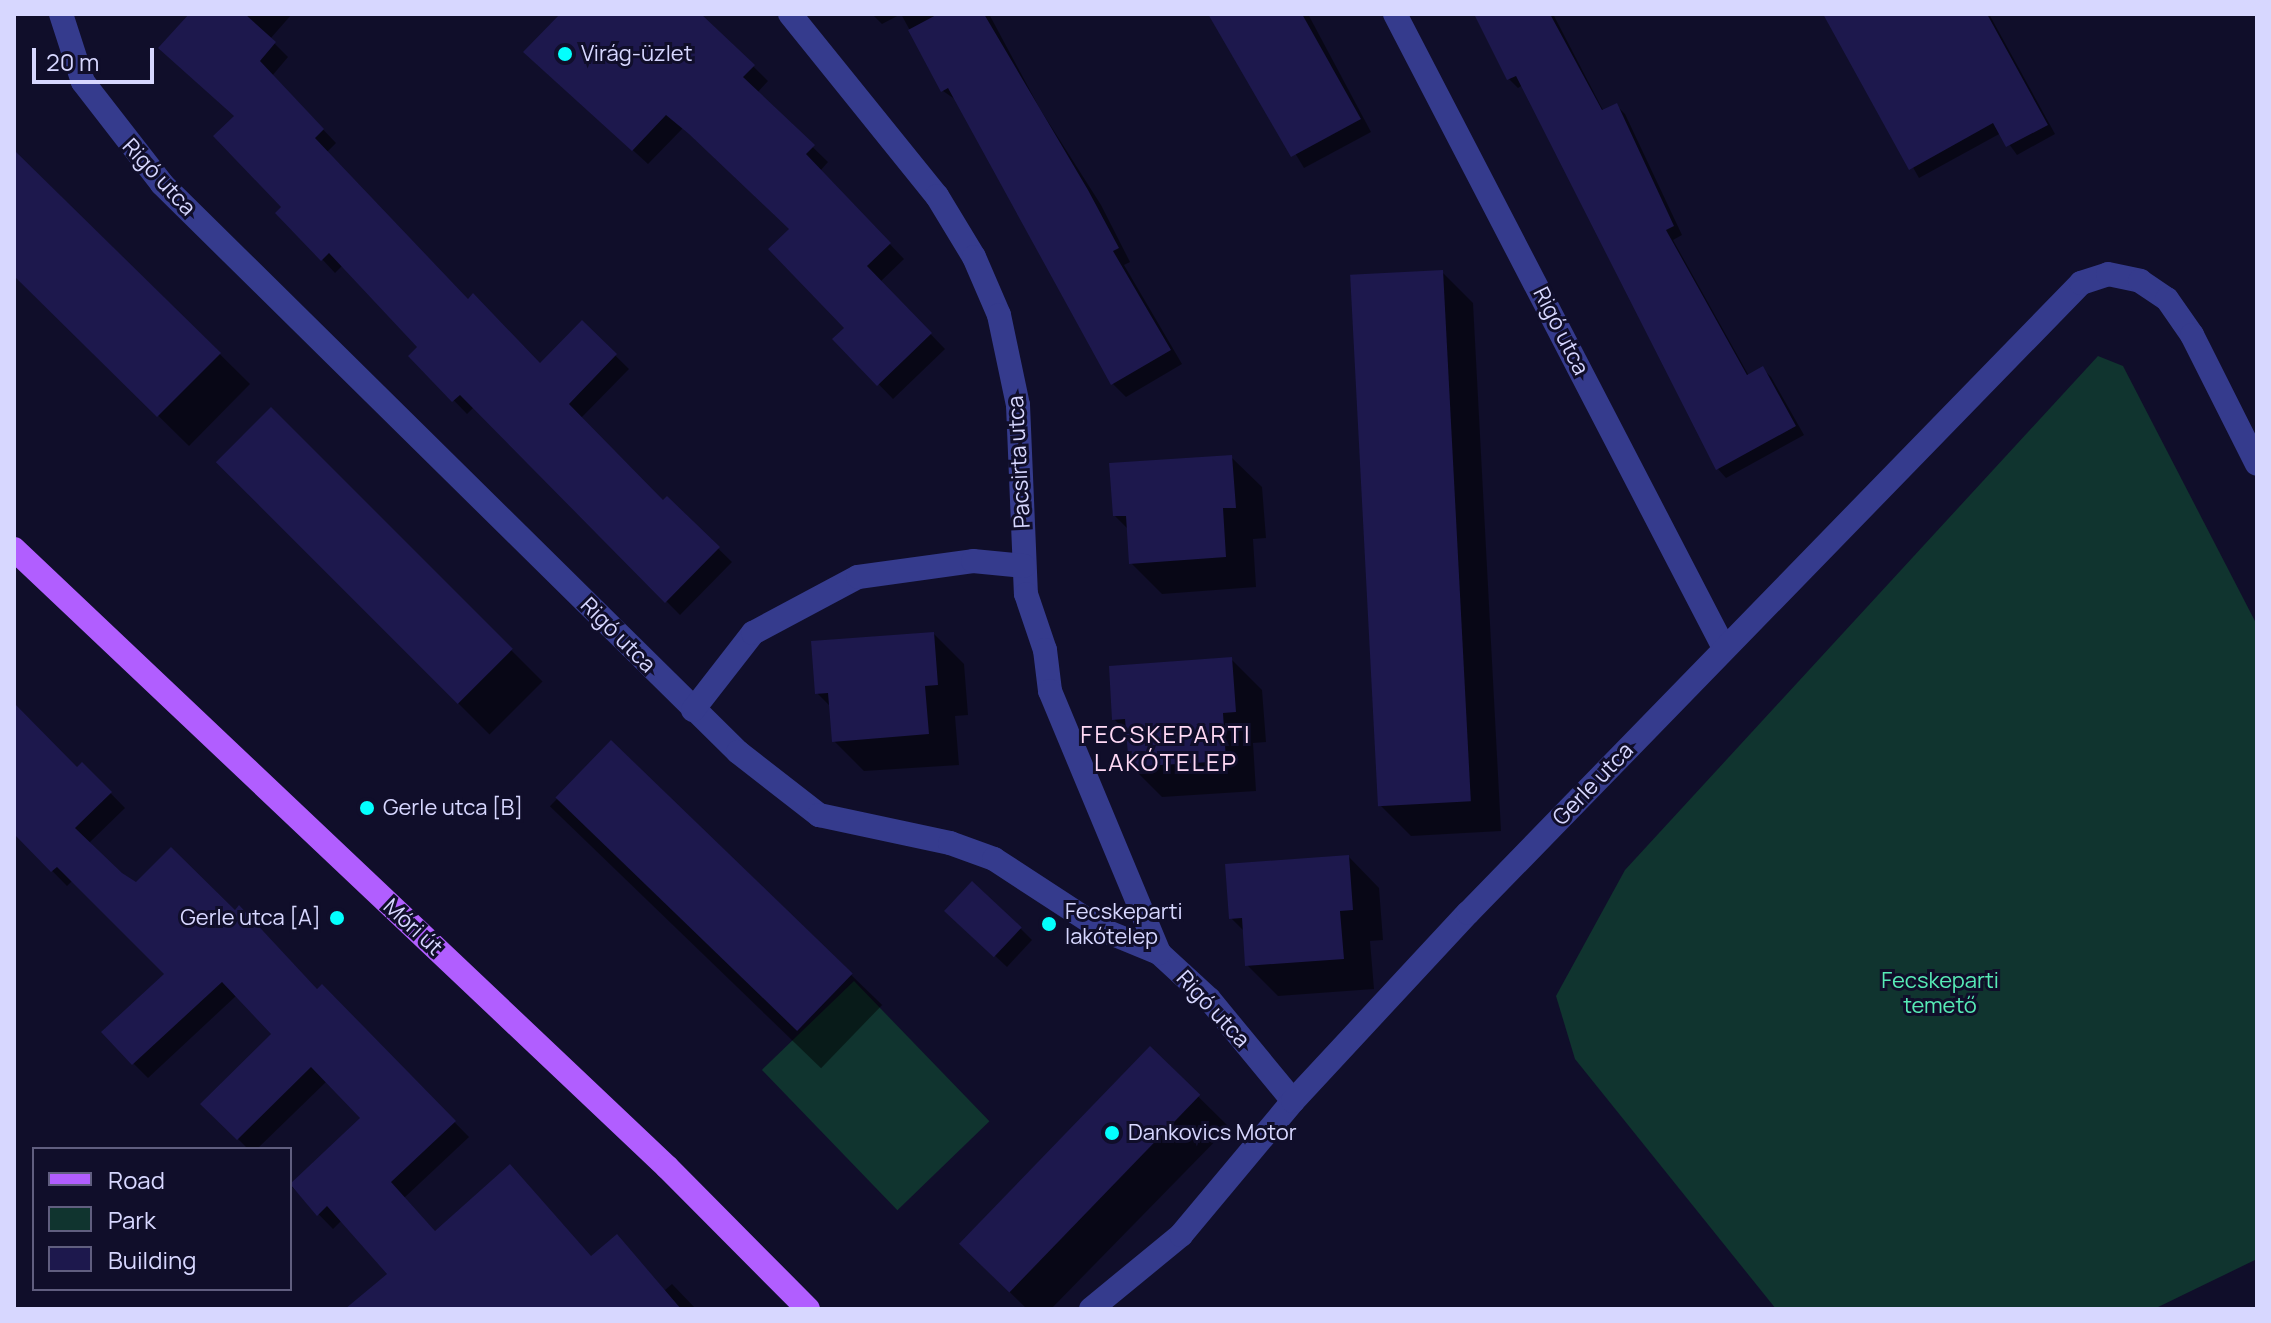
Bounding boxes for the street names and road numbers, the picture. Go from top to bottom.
street label: Rigó utca [117,133,201,221]
street label: Rigó utca [1528,283,1594,379]
street label: Pacsirta utca [1002,395,1036,529]
street label: Rigó utca [575,592,661,678]
street label: Gerle utca [1547,737,1639,831]
street label: Móri út [378,893,448,961]
street label: Rigó utca [1171,965,1255,1053]

